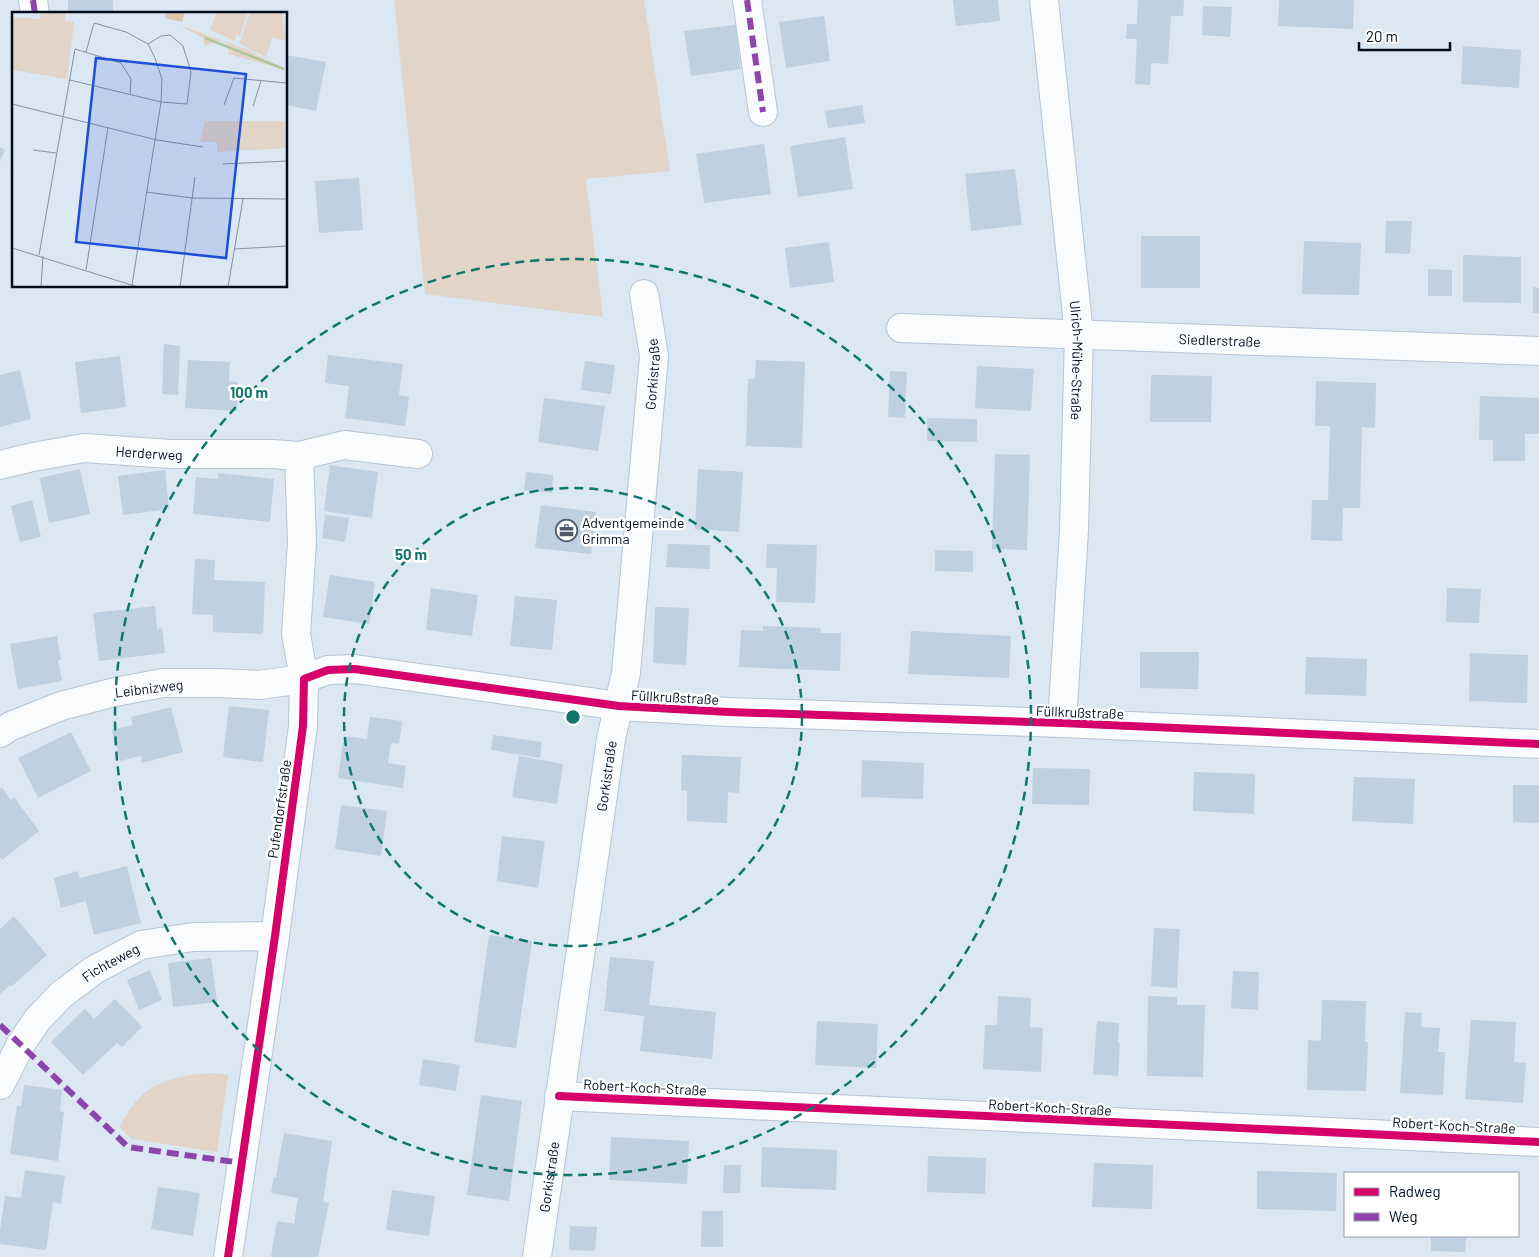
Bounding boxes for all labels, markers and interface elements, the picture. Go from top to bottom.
inset map [12,12,288,288]
scale bar [1359,20,1450,52]
text: 20 m [1366,27,1398,45]
street label: Ulrich-Mühe-Straße [1067,299,1088,420]
street label: Siedlerstraße [1179,330,1261,349]
street label: Gorkistraße [641,337,663,410]
text: 100 m [230,383,268,401]
street label: Herderweg [115,442,183,463]
place label: Adventgemeinde Grimma [582,514,684,547]
office icon: Adventgemeinde Grimma [554,518,578,542]
text: 50 m [395,545,427,563]
street label: Leibnizweg [114,675,184,701]
street label: Füllkrußstraße [631,686,719,708]
street label: Füllkrußstraße [1036,702,1124,722]
centre of rings [564,708,582,726]
street label: Gorkistraße [592,739,619,812]
street label: Pufendorfstraße [264,758,294,860]
street label: Fichteweg [78,939,142,985]
street label: Robert-Koch-Straße [583,1075,707,1099]
street label: Robert-Koch-Straße [988,1095,1112,1119]
street label: Robert-Koch-Straße [1392,1113,1516,1137]
street label: Gorkistraße [535,1140,562,1213]
legend [1344,1172,1519,1237]
text: Radweg [1389,1182,1441,1200]
text: Weg [1389,1207,1417,1225]

